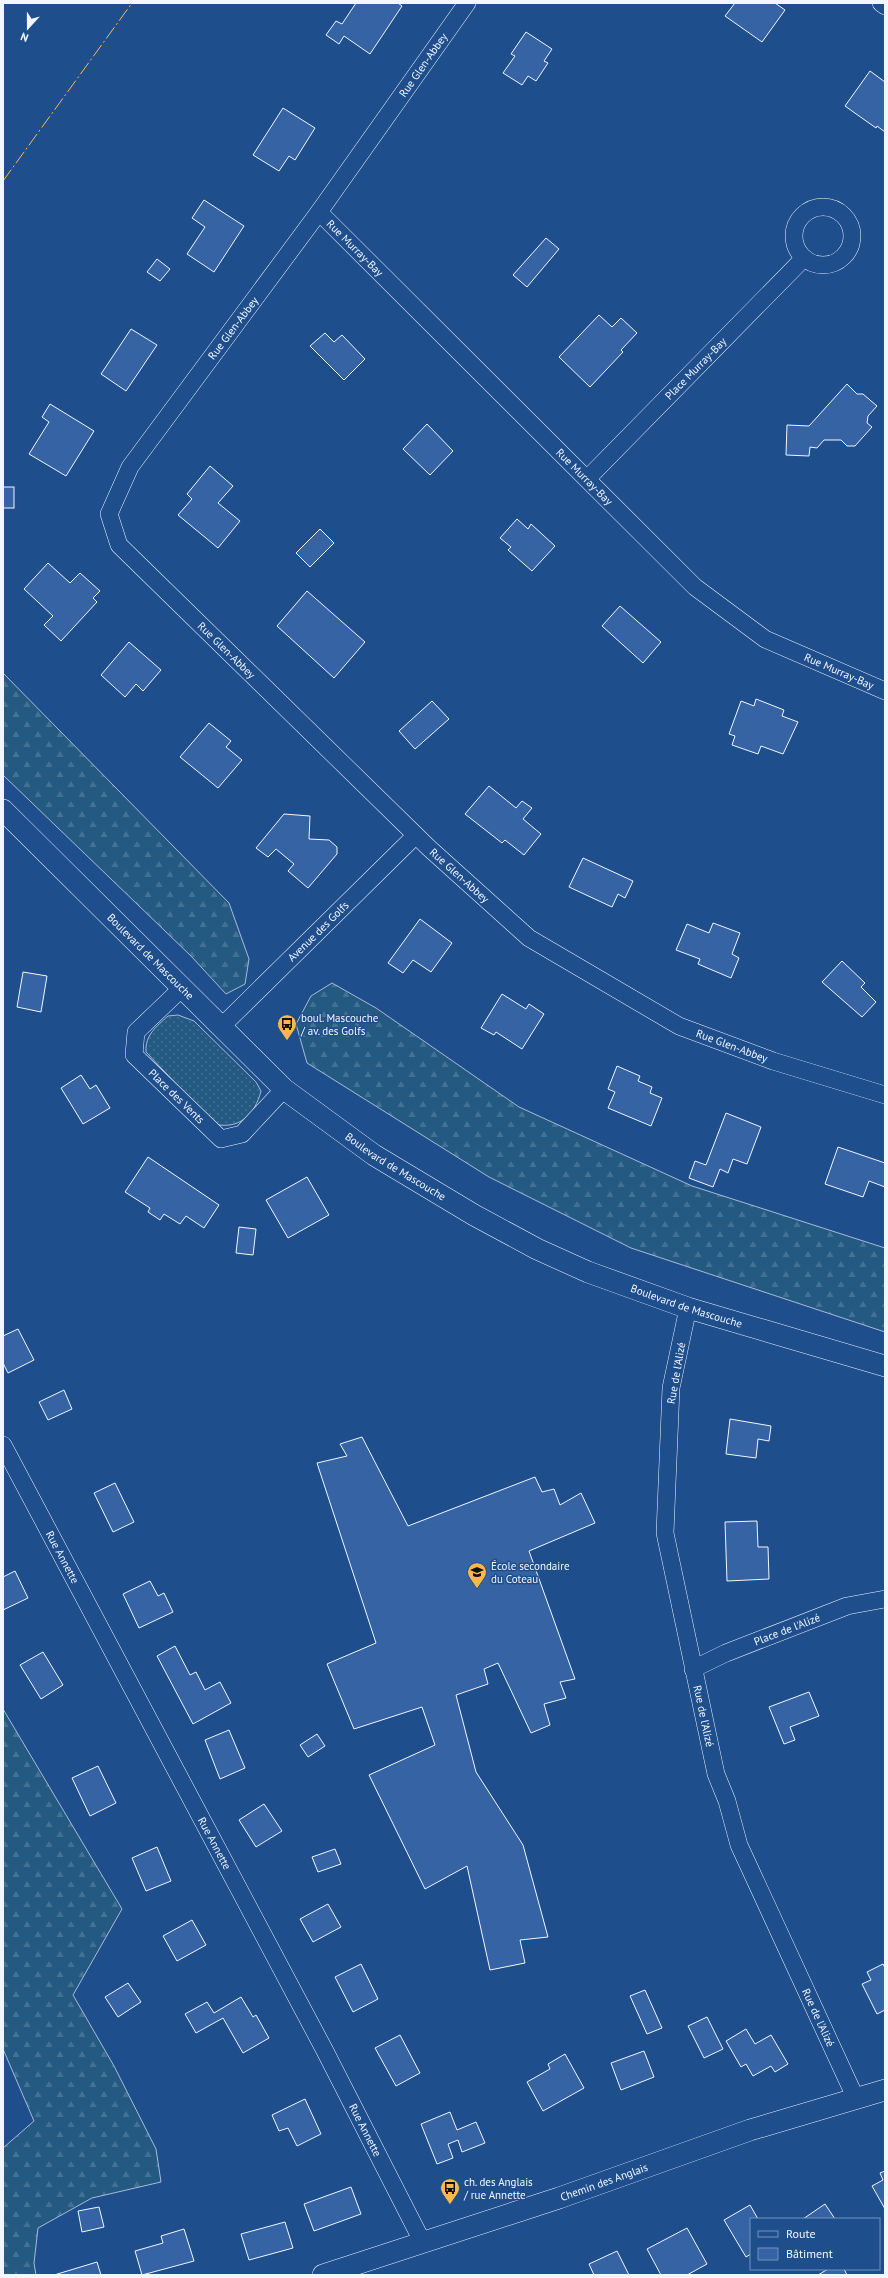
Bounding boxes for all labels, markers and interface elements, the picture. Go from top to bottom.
north arrow [8,8,48,48]
street label: Rue Glen-Abbey [396,29,451,100]
text: N [19,30,30,45]
street label: Rue Murray-Bay [324,217,387,280]
street label: Rue Glen-Abbey [205,293,262,362]
street label: Place Murray-Bay [662,334,730,403]
street label: Rue Murray-Bay [553,445,617,509]
street label: Rue Glen-Abbey [195,619,259,682]
street label: Rue Murray-Bay [802,650,877,693]
street label: Rue Glen-Abbey [427,845,493,906]
street label: Avenue des Golfs [285,898,352,965]
street label: Boulevard de Mascouche [104,910,197,1003]
place label: boul. Mascouche / av. des Golfs [300,1011,379,1038]
bus stop icon: boul. Mascouche / av. des Golfs [276,1013,298,1041]
street label: Rue Glen-Abbey [694,1026,770,1066]
street label: Place des Vents [146,1066,208,1127]
street label: Boulevard de Mascouche [343,1129,449,1204]
street label: Boulevard de Mascouche [629,1281,744,1331]
street label: Rue de l'Alizé [664,1341,688,1405]
street label: Rue Annette [43,1528,82,1586]
place label: École secondaire du Coteau [491,1559,570,1586]
school or university icon: École secondaire du Coteau [466,1561,488,1589]
street label: Place de l'Alizé [752,1610,822,1649]
street label: Rue de l'Alizé [690,1684,717,1749]
street label: Rue Annette [195,1815,235,1872]
street label: Rue de l'Alizé [799,1986,838,2049]
street label: Rue Annette [346,2101,385,2159]
street label: Chemin des Anglais [558,2160,650,2204]
place label: ch. des Anglais / rue Annette [463,2175,533,2202]
bus stop icon: ch. des Anglais / rue Annette [439,2177,461,2205]
legend [750,2218,880,2270]
text: Route [786,2226,816,2241]
text: Bâtiment [786,2246,833,2261]

